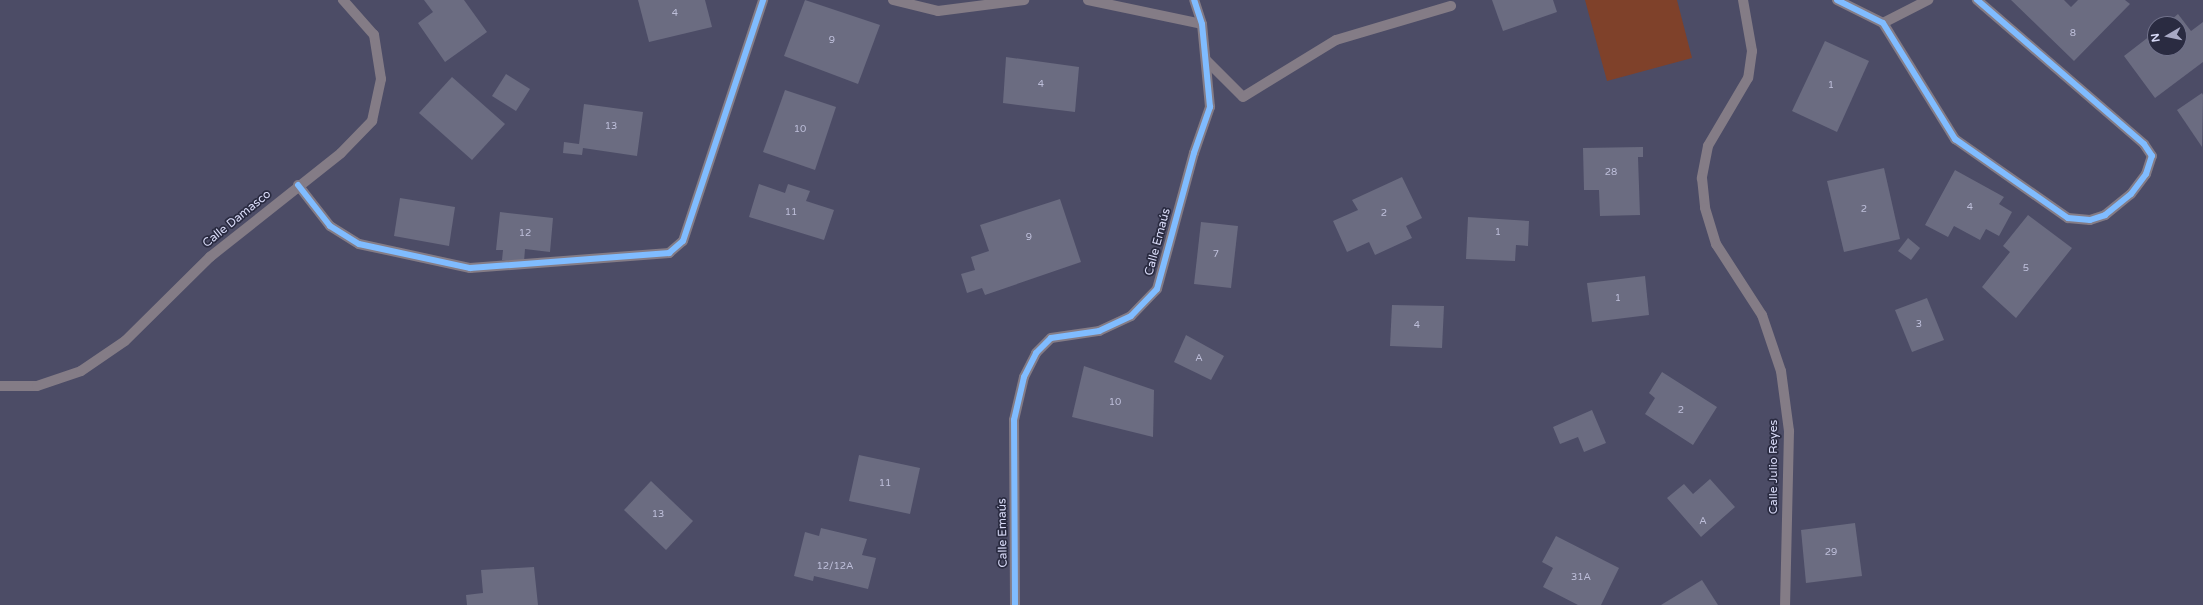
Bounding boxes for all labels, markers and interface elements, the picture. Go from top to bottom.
house number: 4 [672,8,678,20]
north arrow [2147,16,2187,56]
house number: 8 [2070,28,2076,40]
text: N [2149,32,2163,43]
house number: 9 [829,35,835,47]
house number: 4 [1038,79,1044,91]
house number: 1 [1828,80,1834,92]
house number: 13 [605,121,617,133]
house number: 10 [794,124,806,136]
house number: 28 [1605,167,1617,179]
street label: Calle Damasco [200,187,274,251]
house number: 4 [1967,202,1973,214]
house number: 2 [1861,204,1867,216]
house number: 11 [785,207,797,219]
street label: Calle Emaús [1142,207,1174,277]
house number: 2 [1381,208,1387,220]
house number: 1 [1495,227,1501,239]
house number: 12 [519,228,531,240]
house number: 9 [1026,232,1032,244]
house number: 7 [1213,249,1219,261]
house number: 5 [2023,263,2029,275]
house number: 1 [1615,293,1621,305]
house number: 3 [1916,319,1922,331]
house number: 4 [1414,320,1420,332]
house number: A [1195,353,1203,365]
house number: 10 [1109,397,1121,409]
house number: 2 [1678,405,1684,417]
street label: Calle Julio Reyes [1767,420,1781,514]
house number: 11 [879,478,891,490]
street label: Calle Emaús [995,498,1011,568]
house number: 13 [652,509,664,521]
house number: A [1699,516,1707,528]
house number: 29 [1825,547,1837,559]
house number: 12/12A [816,561,854,573]
house number: 31A [1571,572,1591,584]

